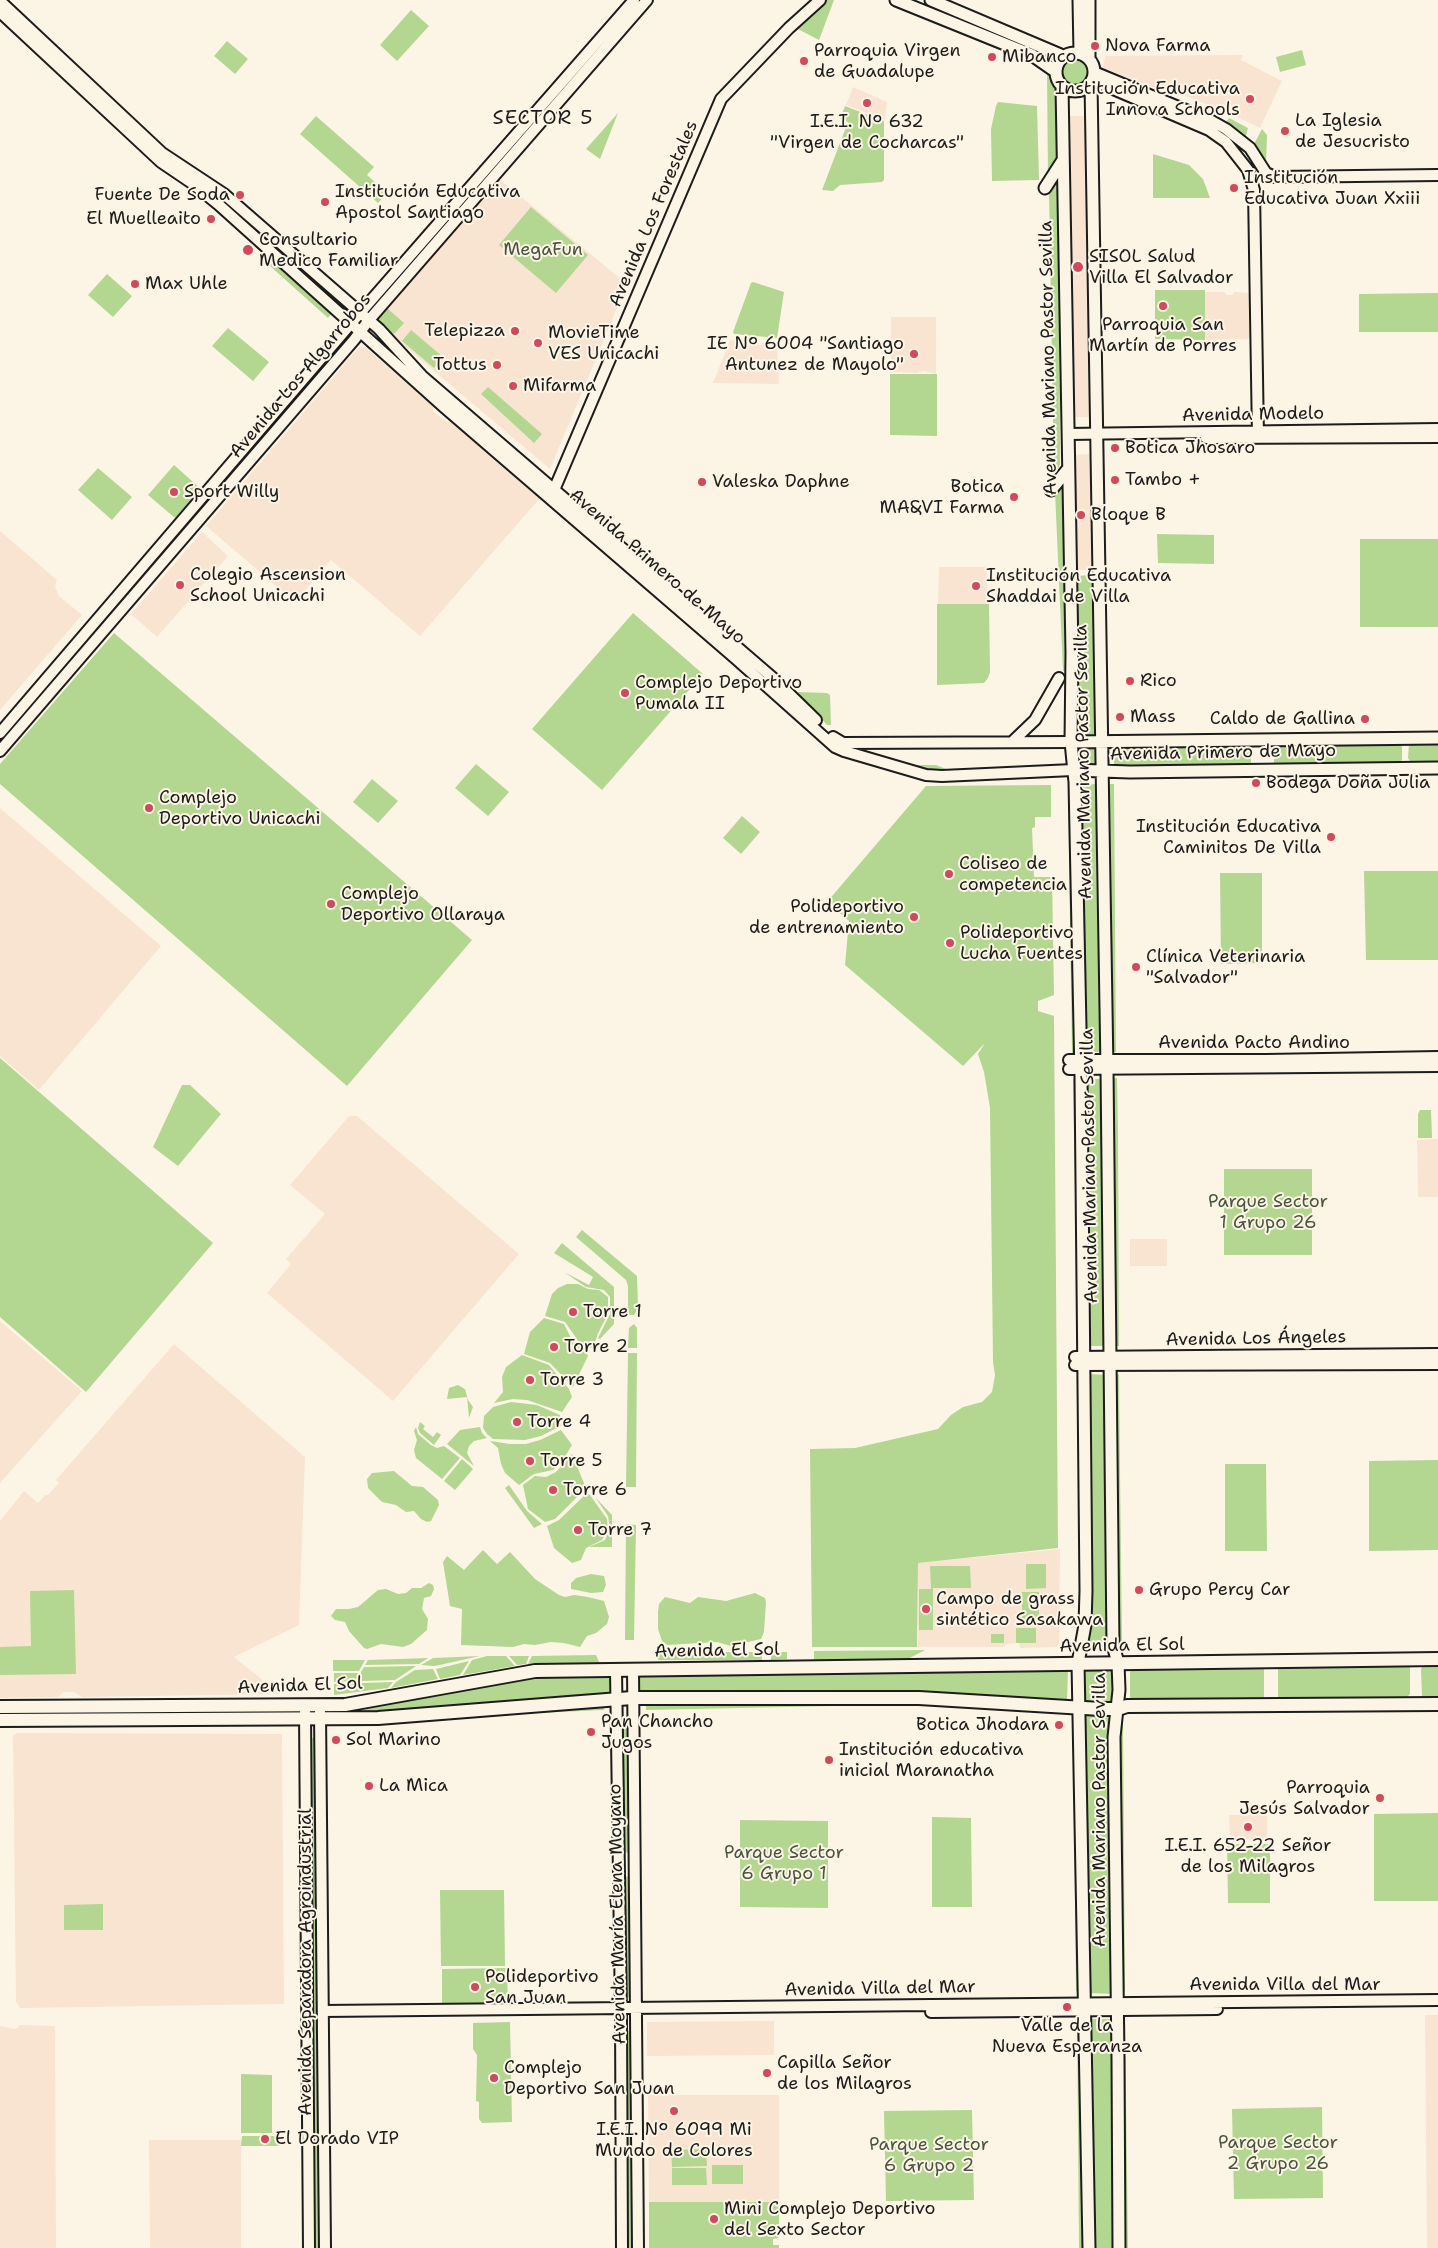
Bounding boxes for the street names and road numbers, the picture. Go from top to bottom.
street label: Avenida Los Forestales [605,118,703,310]
street label: Avenida Mariano Pastor Sevilla [1036,221,1062,495]
street label: Avenida Los Algarrobos [226,289,376,463]
street label: Avenida Modelo [1182,403,1324,427]
street label: Avenida Primero de Mayo [565,485,749,649]
street label: Avenida Mariano Pastor Sevilla [1071,625,1097,899]
street label: Avenida Primero de Mayo [1110,740,1336,766]
street label: Avenida Mariano Pastor Sevilla [1077,1029,1103,1303]
street label: Avenida Pacto Andino [1158,1032,1350,1054]
street label: Avenida Los Ángeles [1165,1327,1347,1351]
street label: Avenida El Sol [1059,1634,1185,1658]
street label: Avenida El Sol [654,1639,780,1663]
street label: Avenida El Sol [237,1673,363,1699]
street label: Avenida Mariano Pastor Sevilla [1089,1673,1111,1947]
street label: Avenida María Elena Moyano [605,1784,631,2044]
street label: Avenida Separadora Agroindustrial [295,1808,317,2116]
street label: Avenida Villa del Mar [1189,1974,1381,1996]
street label: Avenida Villa del Mar [784,1977,976,2001]

